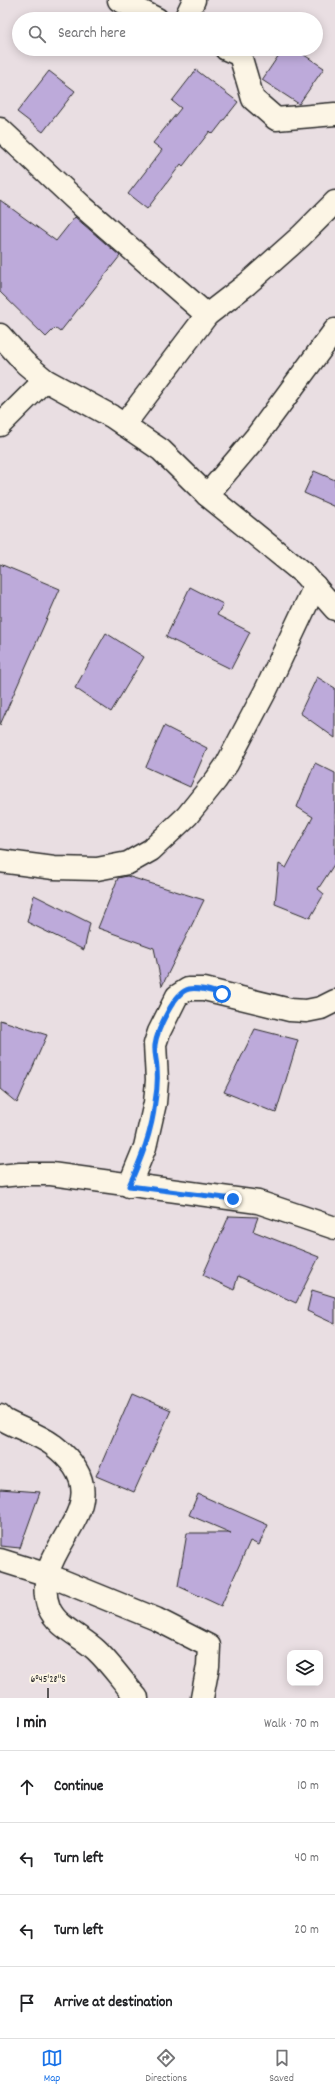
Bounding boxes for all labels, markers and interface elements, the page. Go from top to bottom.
search box [12,12,323,56]
icon: search [26,23,48,45]
text: Search here [58,23,126,45]
route start [213,985,231,1003]
route end [224,1190,242,1208]
map controls [287,1650,323,1686]
button: layers [287,1650,323,1686]
text: 6°45'28"S [30,1673,66,1687]
text: 1 min [16,1712,46,1736]
text: Walk · 70 m [264,1715,319,1734]
icon: ahead [16,1776,38,1798]
text: Continue [54,1776,103,1798]
text: 10 m [297,1777,319,1796]
icon: left [16,1848,38,1870]
text: Turn left [54,1848,103,1870]
text: 40 m [295,1849,319,1868]
icon: left [16,1920,38,1942]
text: Turn left [54,1920,103,1942]
text: 20 m [294,1921,319,1940]
icon: arrive [16,1992,38,2014]
text: Arrive at destination [54,1992,172,2014]
tab: Map [41,2047,63,2087]
tab: Directions [145,2047,187,2087]
tab: Saved [269,2047,294,2087]

